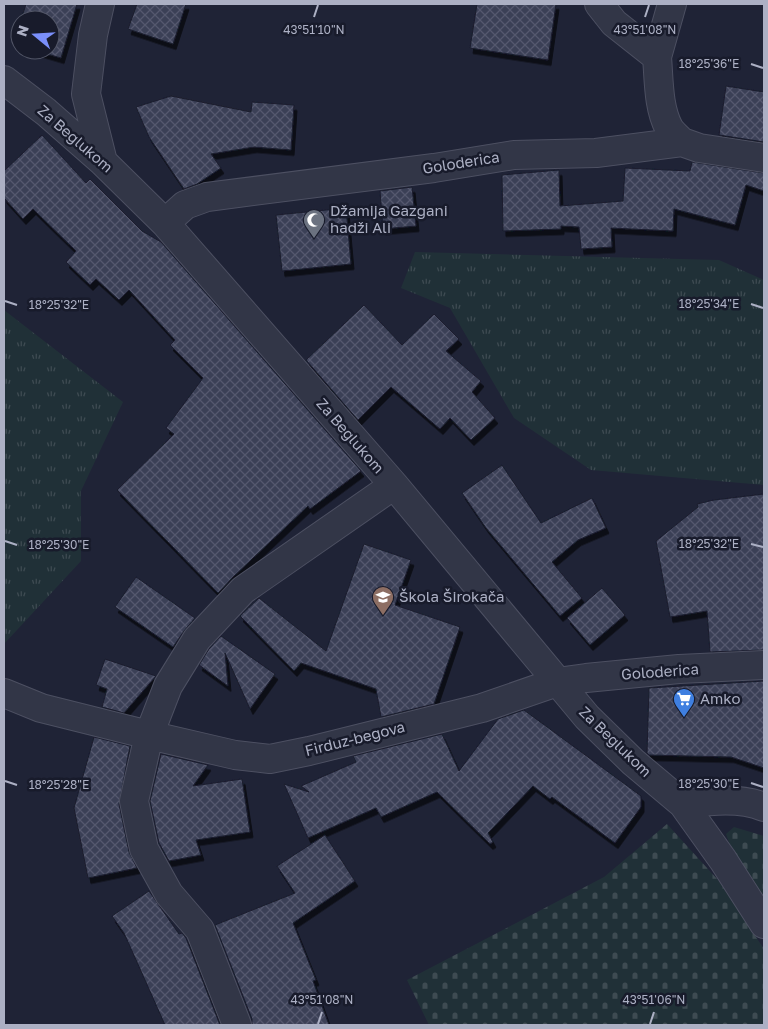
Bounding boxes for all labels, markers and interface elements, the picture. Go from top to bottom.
north arrow [10,10,60,60]
text: 43°51'10"N [283,22,345,37]
text: 43°51'08"N [613,22,677,37]
text: N [12,23,32,39]
text: 18°25'36"E [679,56,739,71]
street label: Za Beglukom [34,101,117,176]
street label: Goloderica [421,147,501,177]
place label: Džamija Gazgani hadži Ali [330,201,448,236]
mosque icon: Džamija Gazgani hadži Ali [302,208,326,239]
text: 18°25'34"E [679,296,739,311]
text: 18°25'32"E [29,297,89,312]
street label: Za Beglukom [313,394,388,477]
text: 18°25'32"E [679,536,739,551]
text: 18°25'30"E [29,537,89,552]
school or university icon: Škola Širokača [371,585,395,616]
place label: Škola Širokača [399,587,505,605]
street label: Goloderica [621,659,699,683]
supermarket icon: Amko [672,687,696,718]
place label: Amko [700,689,741,707]
street label: Za Beglukom [576,702,656,780]
street label: Firduz-begova [303,717,407,759]
text: 18°25'30"E [679,776,739,791]
text: 18°25'28"E [29,777,89,792]
text: 43°51'08"N [290,992,354,1007]
text: 43°51'06"N [623,992,685,1007]

